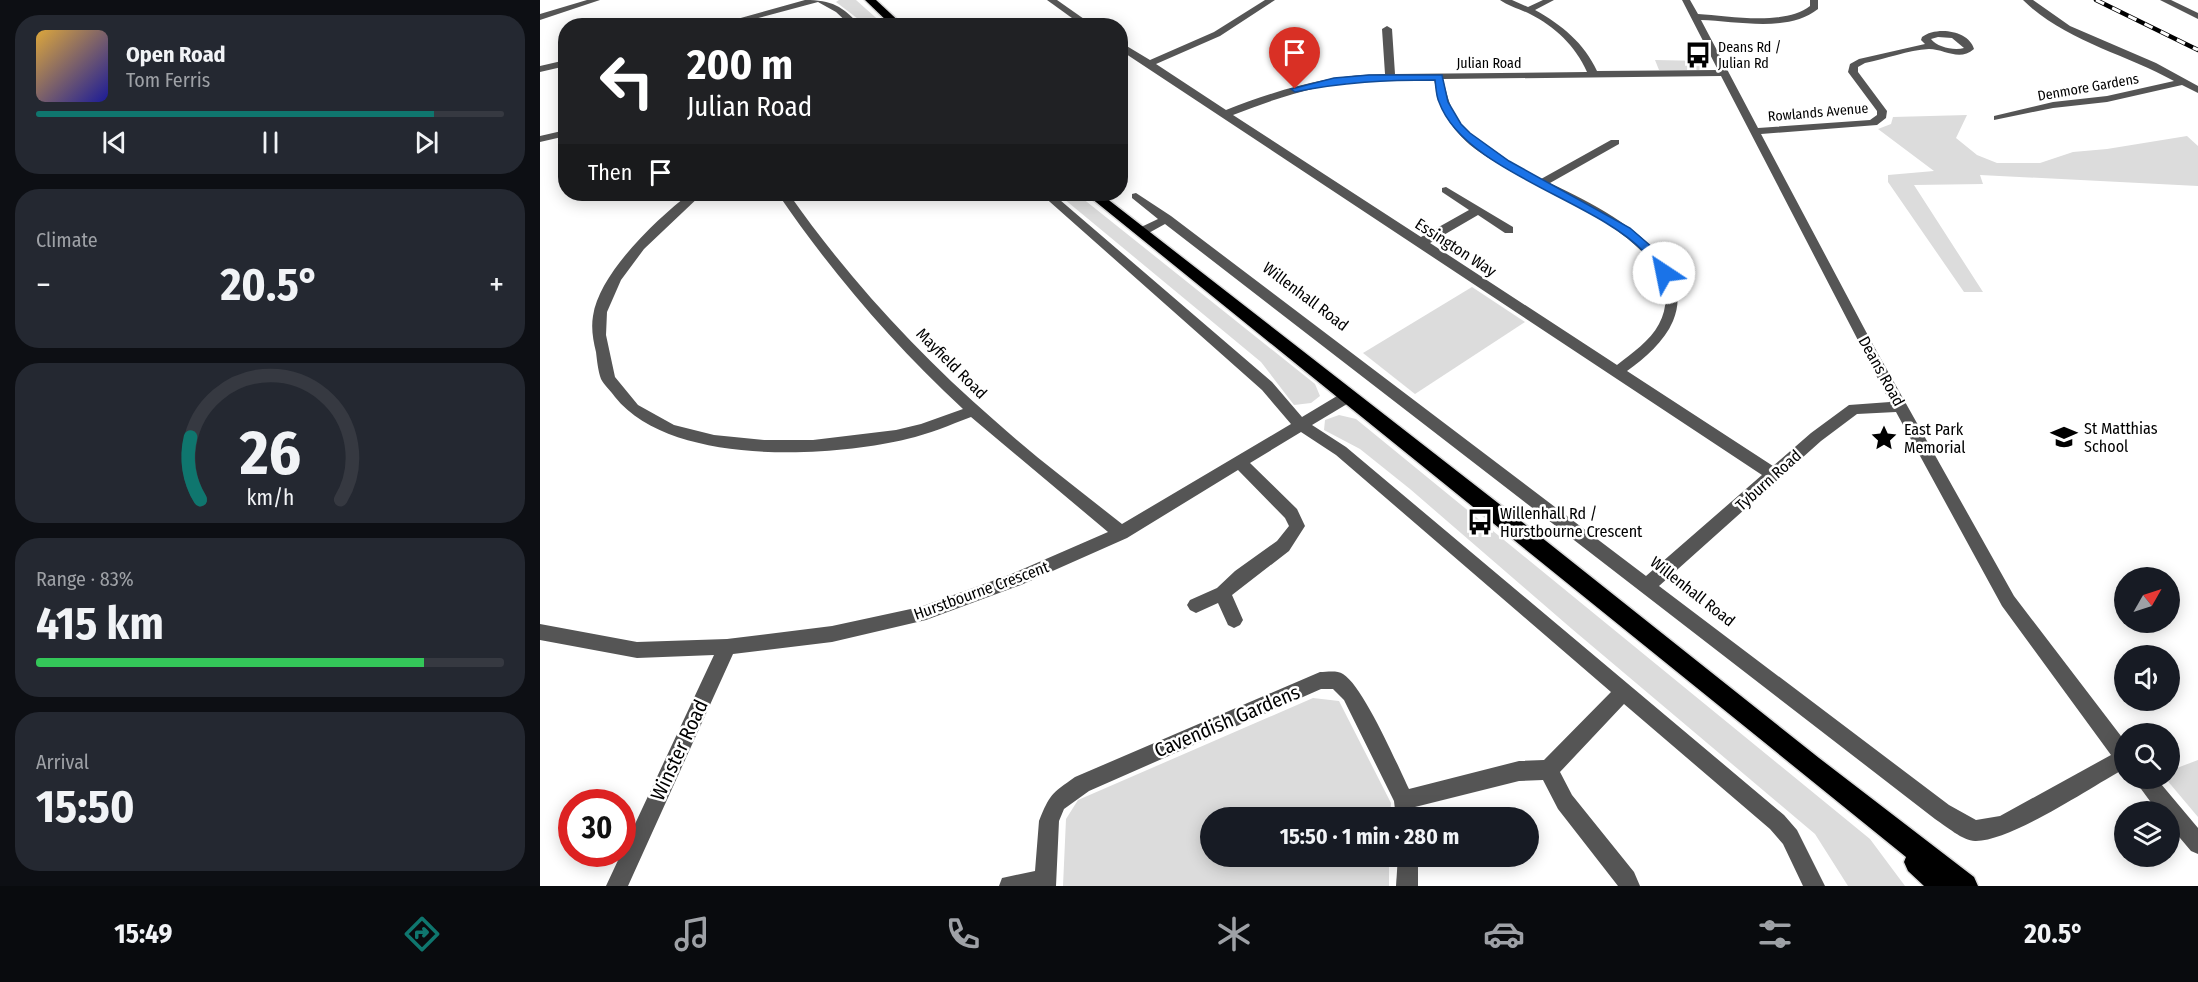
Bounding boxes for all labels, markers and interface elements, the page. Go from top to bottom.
pin [1269,27,1320,89]
icon: arrive [1278,36,1311,69]
place label: Deans Rd / Julian Rd [1718,39,1781,72]
text: 200 m [687,40,793,90]
bus stop icon: Deans Rd / Julian Rd [1683,40,1713,70]
text: Open Road [126,41,226,68]
icon: left [588,42,666,120]
street label: Julian Road [1457,55,1521,72]
text: Tom Ferris [126,68,210,92]
street label: Denmore Gardens [2036,70,2140,105]
text: Julian Road [687,91,812,123]
street label: Rowlands Avenue [1767,100,1869,125]
icon: previous [98,126,131,159]
icon: pause [254,126,287,159]
icon: next [410,126,443,159]
icon: arrive [644,156,677,189]
text: Then [588,159,632,186]
street label: Essington Way [1412,214,1501,281]
text: Climate [36,228,98,252]
position arrow [1632,241,1696,305]
text: 20.5° [220,258,319,312]
street label: Willenhall Road [1259,258,1352,335]
text: − [36,265,51,305]
text: + [489,265,504,305]
street label: Mayfield Road [912,324,991,403]
street label: Deans Road [1855,333,1909,410]
text: 26 [238,416,301,491]
place label: St Matthias School [2084,419,2158,456]
place label: East Park Memorial [1904,420,1966,457]
school or university icon: St Matthias School [2049,422,2079,452]
place icon: East Park Memorial [1869,423,1899,453]
street label: Tyburn Road [1732,446,1805,515]
text: km/h [246,485,294,511]
place label: Willenhall Rd / Hurstbourne Crescent [1500,504,1643,541]
bus stop icon: Willenhall Rd / Hurstbourne Crescent [1465,507,1495,537]
street label: Willenhall Road [1647,552,1739,630]
street label: Hurstbourne Crescent [911,557,1052,624]
text: Range · 83% [36,567,134,591]
north arrow [2114,567,2180,633]
map controls [2114,567,2180,867]
text: 415 km [36,597,164,651]
button: sound [2114,645,2180,711]
street label: Cavendish Gardens [1151,680,1303,762]
street label: Winster Road [645,696,713,804]
button: search [2114,723,2180,789]
text: Arrival [36,750,89,774]
text: 15:50 [36,780,134,834]
speed limit sign: 30 [558,789,636,867]
button: layers [2114,801,2180,867]
text: 15:50 · 1 min · 280 m [1280,823,1459,850]
icon: directions [401,913,443,955]
icon: music [671,913,713,955]
icon: phone [942,913,984,955]
icon: climate [1213,913,1255,955]
icon: car [1483,913,1525,955]
icon: filters [1754,913,1796,955]
text: 15:49 [114,918,172,950]
text: 20.5° [2024,918,2084,950]

